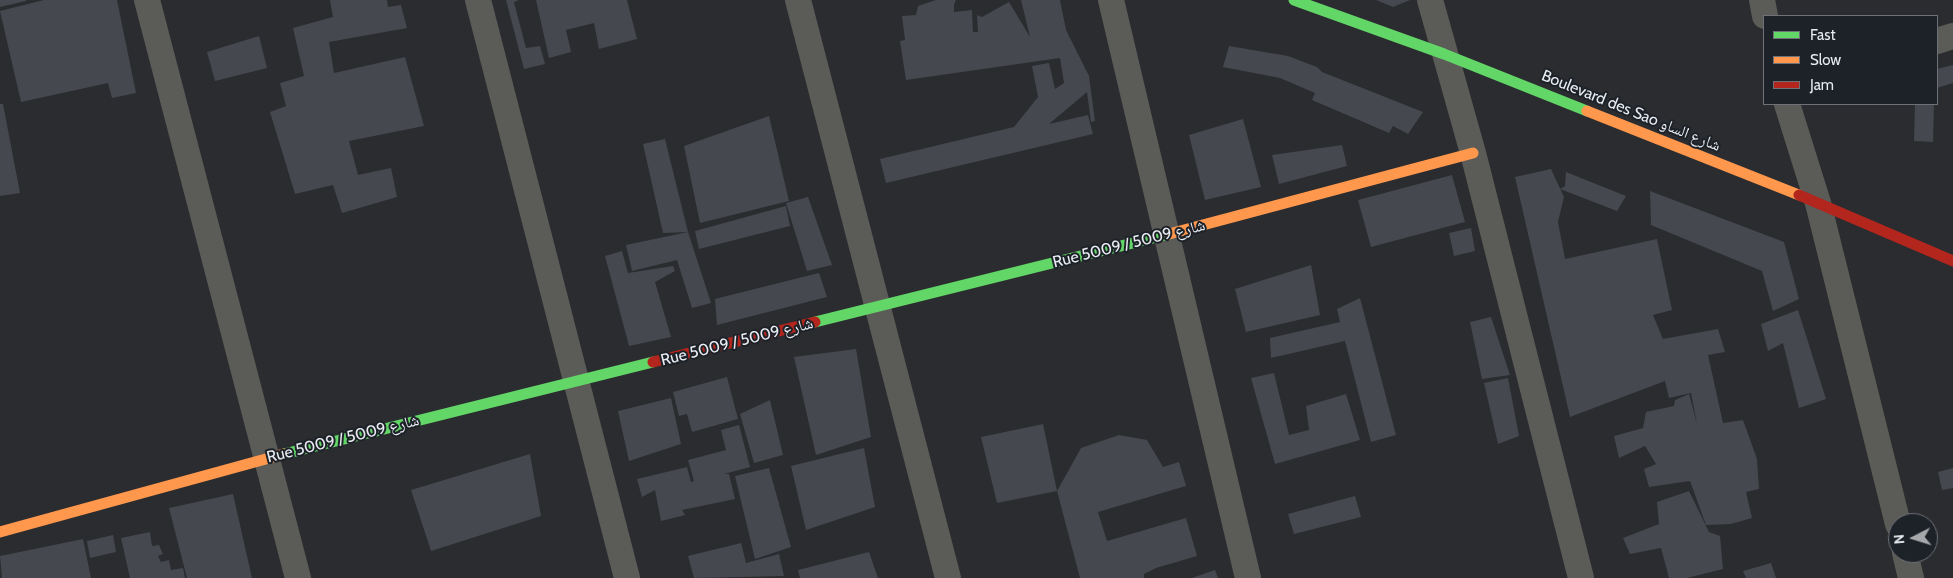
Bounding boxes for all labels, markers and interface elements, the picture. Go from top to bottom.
legend [1763,15,1938,105]
text: Fast [1810,26,1835,44]
text: Slow [1810,51,1841,69]
street label: Boulevard des Sao شارع الساو [1539,66,1723,156]
text: Jam [1810,76,1834,94]
street label: Rue 5009 / شارع 5009 [1051,216,1207,272]
street label: Rue 5009 / شارع 5009 [659,314,815,370]
street label: Rue 5009 / شارع 5009 [265,411,421,467]
north arrow [1888,513,1938,563]
text: N [1890,534,1908,545]

